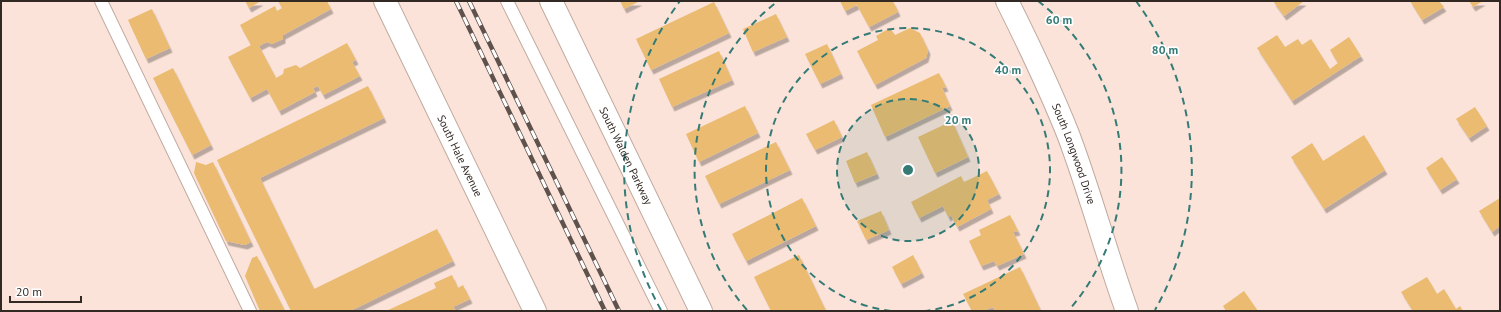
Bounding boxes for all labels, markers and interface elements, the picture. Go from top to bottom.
text: 60 m [1046,12,1072,27]
text: 80 m [1152,42,1178,57]
text: 40 m [995,62,1021,77]
street label: South Longwood Drive [1049,101,1099,206]
street label: South Walden Parkway [596,105,656,208]
text: 20 m [945,112,971,127]
street label: South Hale Avenue [434,113,486,199]
centre of rings [901,163,915,177]
scale bar [10,278,81,304]
text: 20 m [16,284,42,299]

